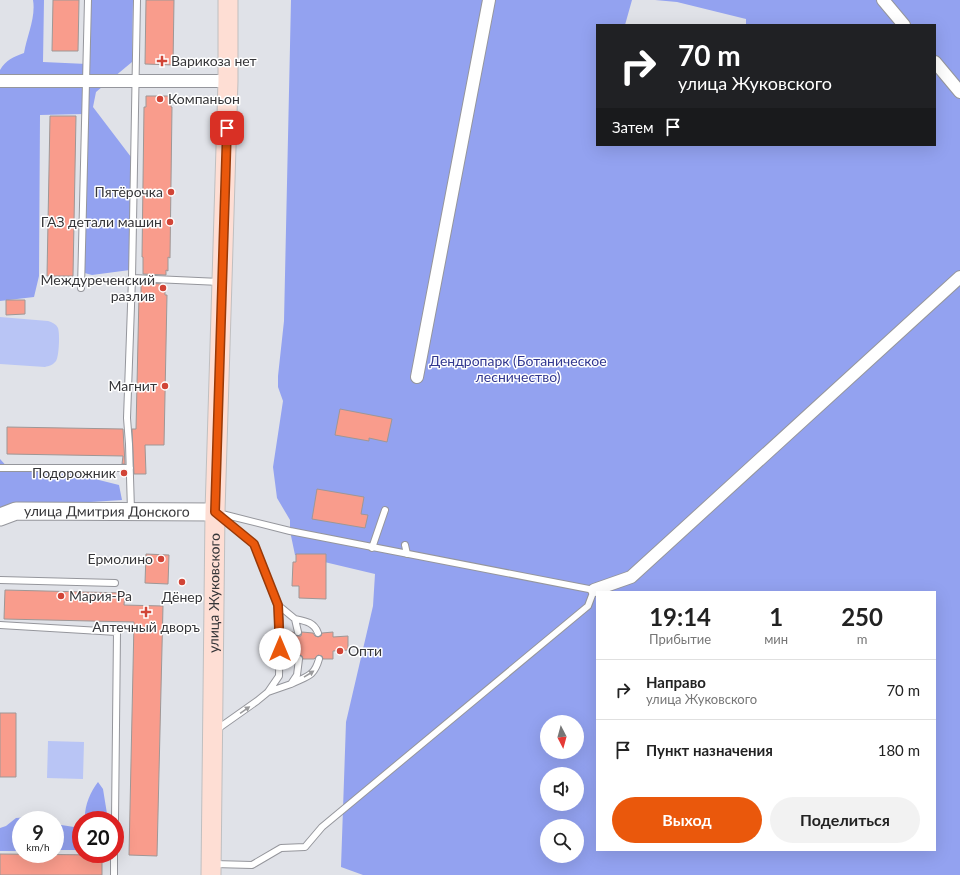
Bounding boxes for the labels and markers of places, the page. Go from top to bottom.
place label: Варикоза нет [171,52,257,69]
marker: Варикоза нет [156,55,168,67]
place label: Компаньон [168,90,240,107]
marker: Компаньон [155,94,165,104]
pin [210,111,244,145]
place label: Пятёрочка [95,183,163,200]
marker: Пятёрочка [166,187,176,197]
place label: ГАЗ детали машин [41,213,162,230]
marker: ГАЗ детали машин [165,217,175,227]
place label: Междуреченский разлив [41,271,155,304]
marker: Междуреченский разлив [158,283,168,293]
place label: Магнит [108,377,157,394]
marker: Магнит [160,381,170,391]
place label: Подорожник [32,464,117,481]
marker: Подорожник [119,468,129,478]
place label: Ермолино [88,550,153,567]
marker: Ермолино [156,554,166,564]
marker: Дёнер [177,577,187,587]
place label: Мария-Ра [69,587,132,604]
place label: Дёнер [161,588,203,605]
marker: Мария-Ра [56,591,66,601]
marker: Аптечный дворъ [141,607,151,617]
place label: Аптечный дворъ [92,618,200,635]
place label: Опти [348,642,382,659]
marker: Опти [335,646,345,656]

